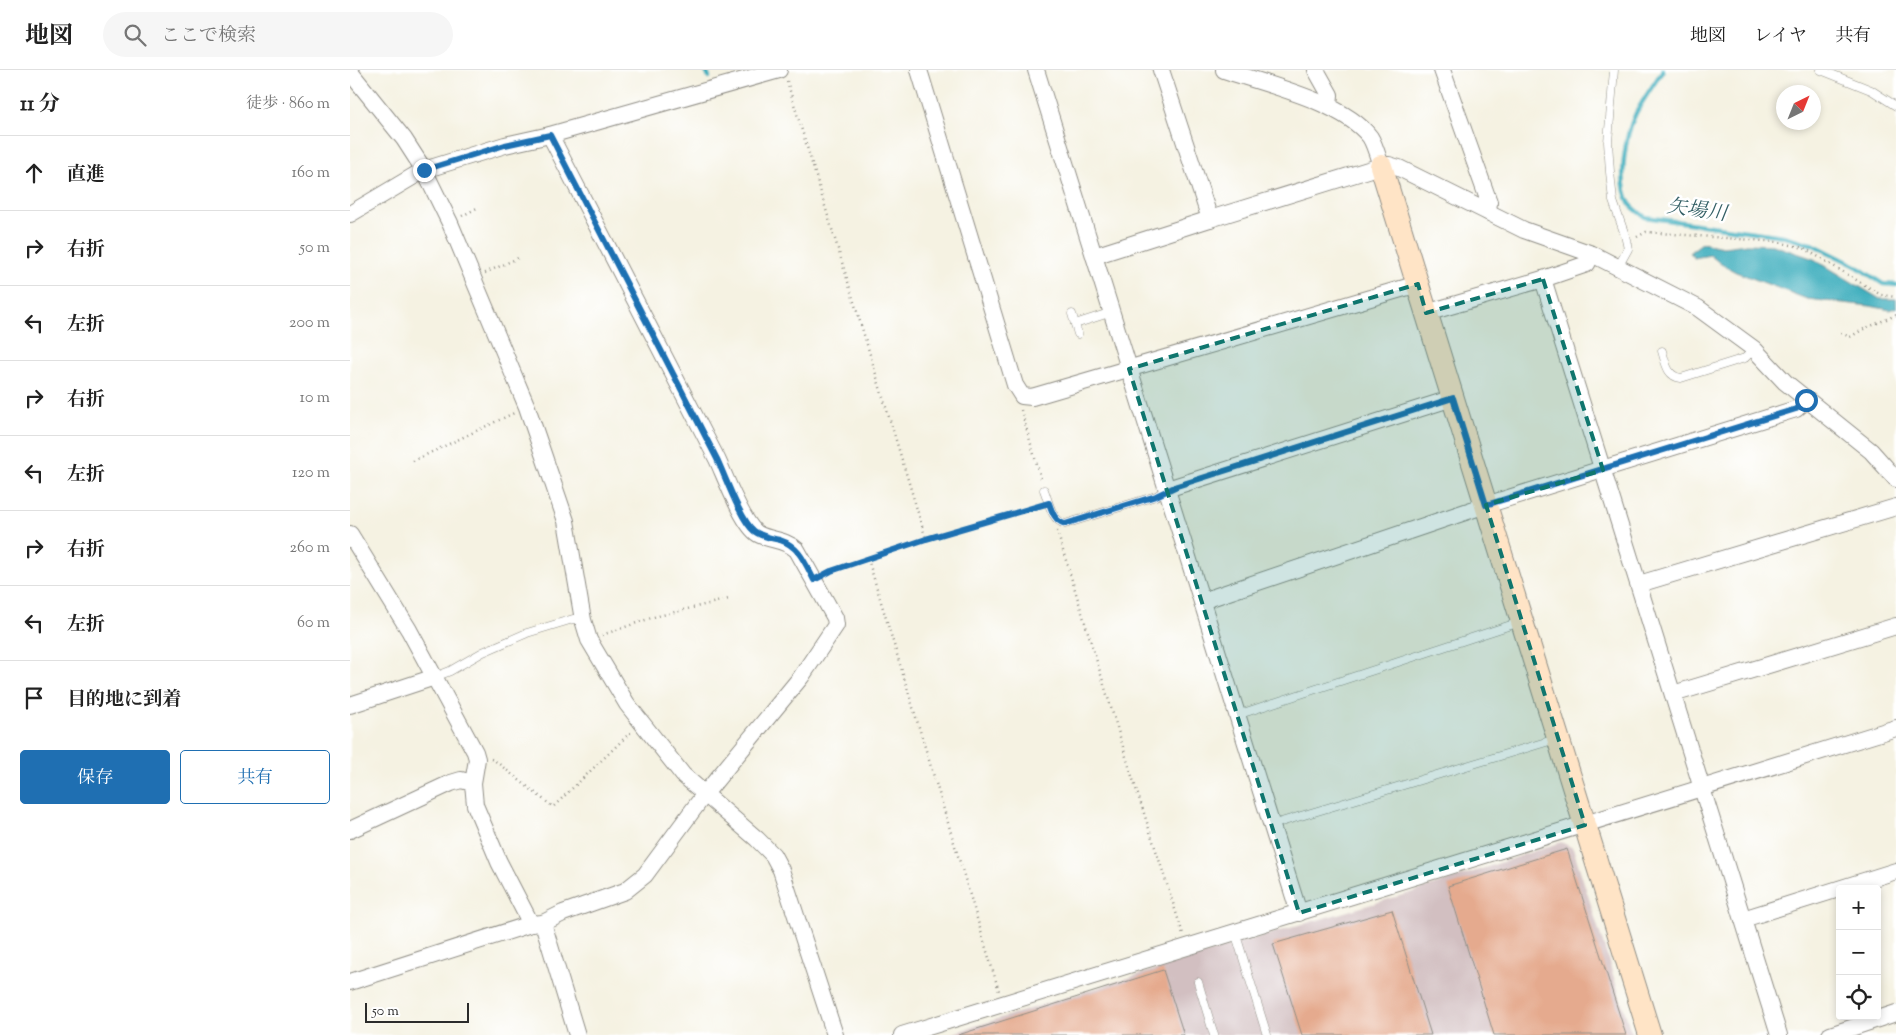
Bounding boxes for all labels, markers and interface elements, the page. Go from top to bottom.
search box [103,12,453,57]
text: 地図 [25,20,73,54]
icon: search [121,21,149,49]
text: ここで検索 [161,23,256,50]
text: 地図 [1690,24,1726,50]
text: レイヤ [1754,24,1807,50]
text: 共有 [1835,24,1871,50]
north arrow [1776,85,1821,130]
text: 11 分 [20,90,60,120]
text: 徒歩 · 860 m [246,93,330,116]
icon: ahead [20,159,48,187]
route end [413,159,436,182]
text: 直進 [67,162,105,189]
text: 160 m [292,162,330,185]
water label: 矢場川 [1665,193,1730,230]
icon: right [20,234,48,262]
text: 右折 [67,237,105,264]
text: 50 m [299,237,330,260]
icon: left [20,309,48,337]
text: 左折 [67,312,105,339]
text: 200 m [289,312,330,335]
icon: right [20,384,48,412]
text: 右折 [67,387,105,414]
text: 10 m [300,387,330,410]
route start [1795,389,1818,412]
icon: left [20,459,48,487]
text: 左折 [67,462,105,489]
text: 120 m [292,462,330,485]
icon: right [20,534,48,562]
text: 右折 [67,537,105,564]
text: 260 m [289,537,330,560]
icon: left [20,609,48,637]
text: 左折 [67,612,105,639]
text: 60 m [297,612,330,635]
icon: arrive [20,684,48,712]
text: 目的地に到着 [67,687,181,714]
button: 保存 [20,750,170,804]
button: 共有 [180,750,330,804]
map controls [1836,885,1881,1020]
button: + [1836,885,1881,930]
button: − [1836,930,1881,975]
button: locate [1836,975,1881,1020]
scale bar [365,1000,469,1023]
text: 50 m [372,1002,399,1022]

